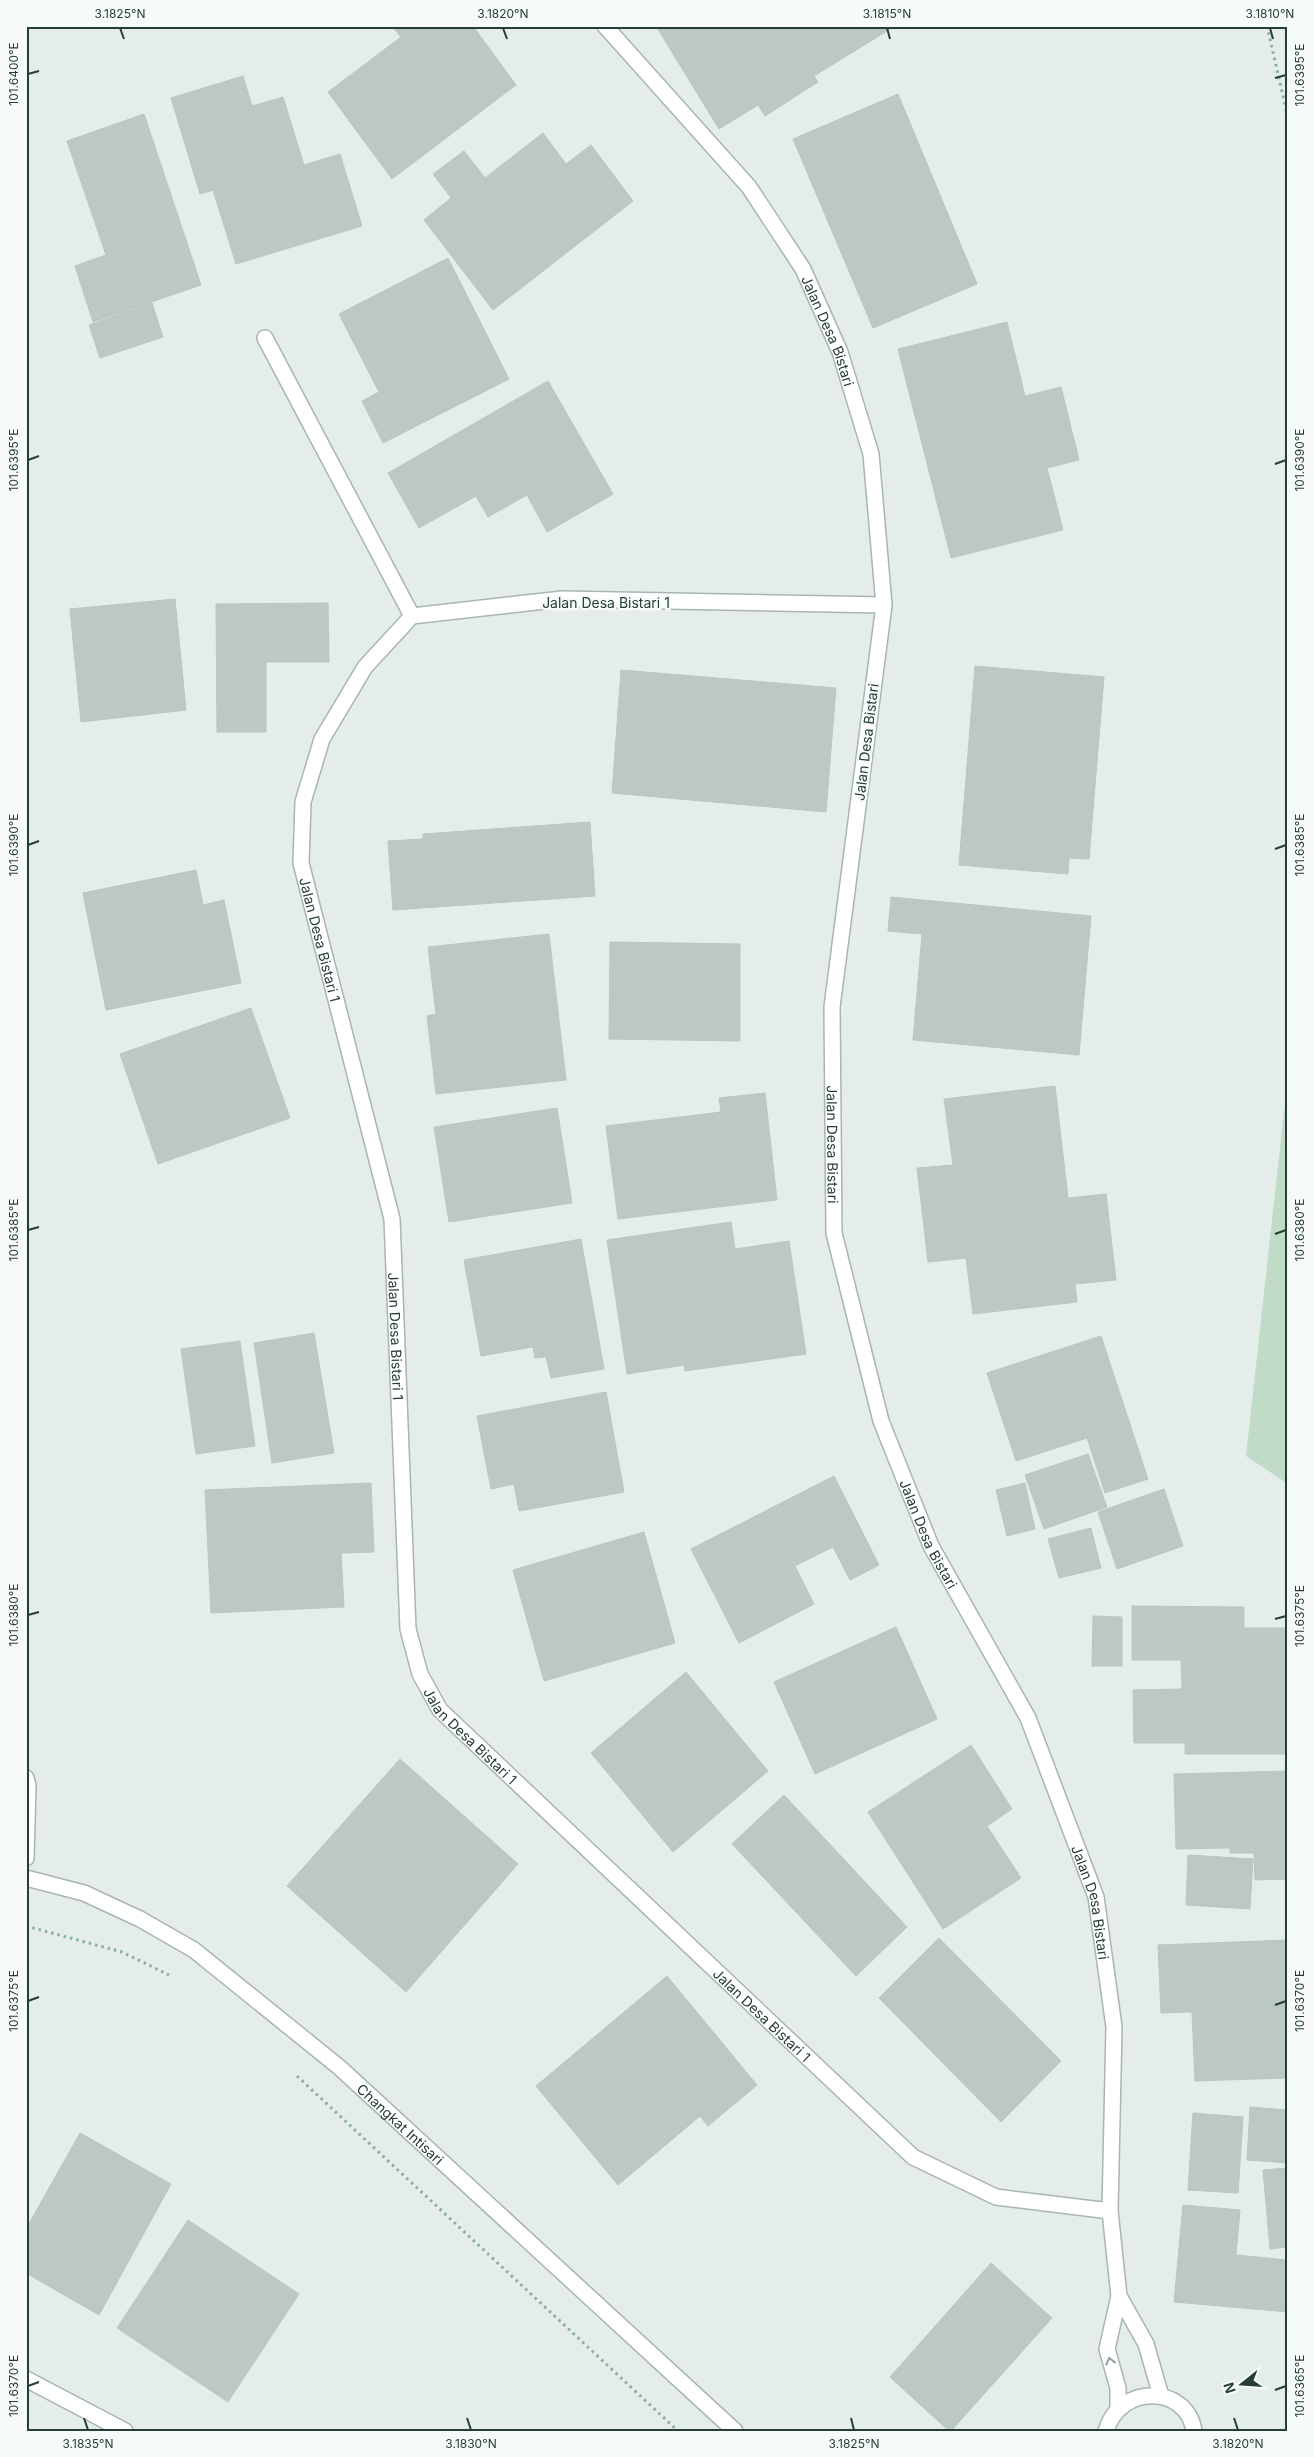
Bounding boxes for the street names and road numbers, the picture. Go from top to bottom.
street label: Jalan Desa Bistari [798,273,858,388]
street label: Jalan Desa Bistari 1 [542,594,670,611]
street label: Jalan Desa Bistari [850,682,882,802]
street label: Jalan Desa Bistari 1 [296,875,345,1004]
street label: Jalan Desa Bistari [824,1085,842,1204]
street label: Jalan Desa Bistari 1 [386,1272,408,1401]
street label: Jalan Desa Bistari [897,1477,962,1591]
street label: Jalan Desa Bistari 1 [421,1684,521,1787]
street label: Jalan Desa Bistari [1069,1843,1113,1961]
street label: Jalan Desa Bistari 1 [710,1964,815,2065]
street label: Changkat Intisari [354,2080,447,2168]

